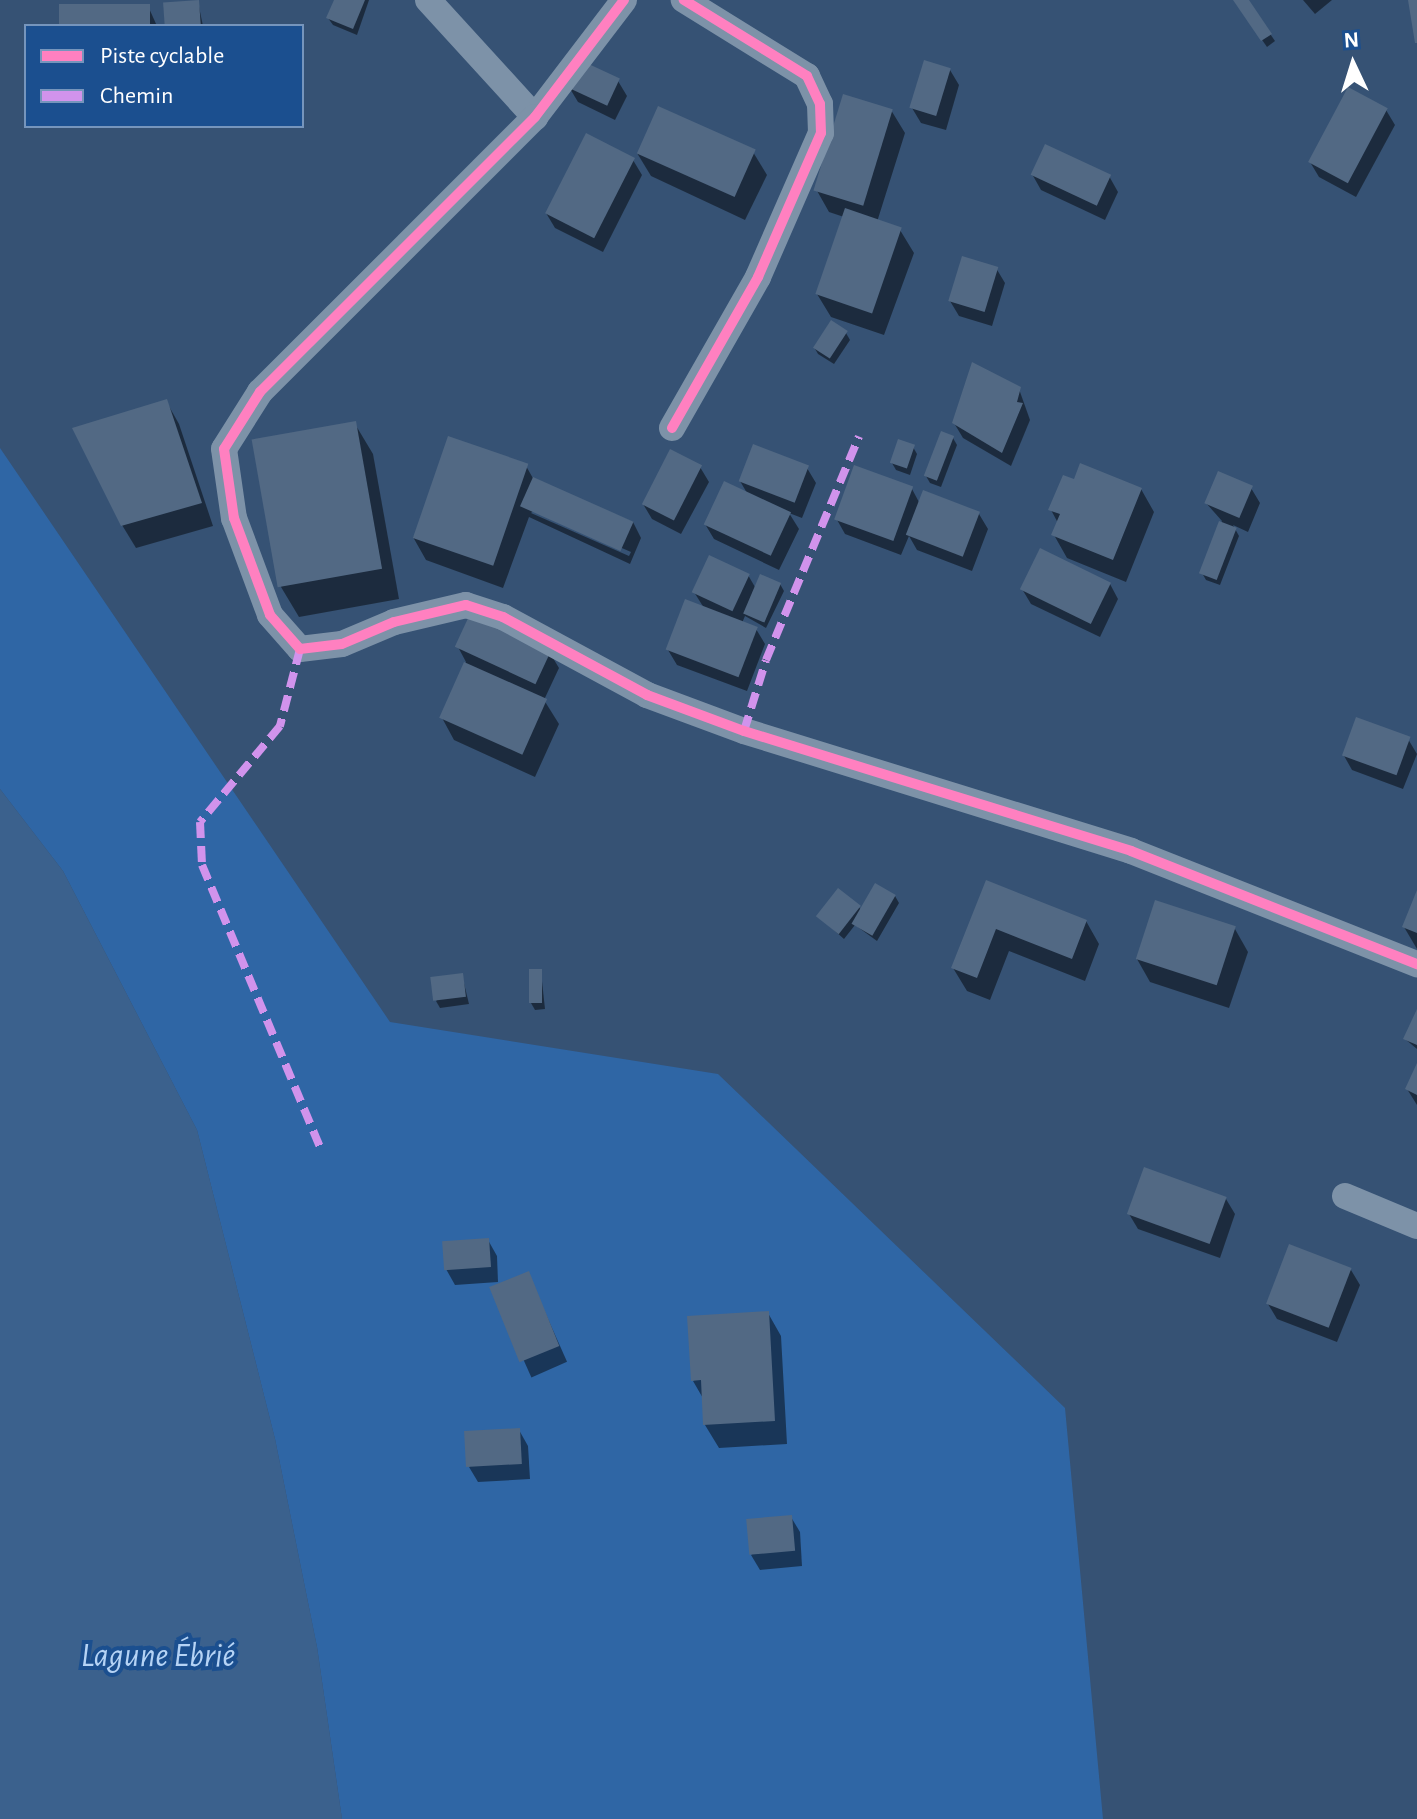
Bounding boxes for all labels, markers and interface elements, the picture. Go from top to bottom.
legend [24,24,304,128]
north arrow [1313,24,1393,104]
text: N [1343,29,1360,52]
text: Piste cyclable [100,44,224,68]
text: Chemin [100,84,173,108]
water label: Lagune Ébrié [81,1637,235,1677]

